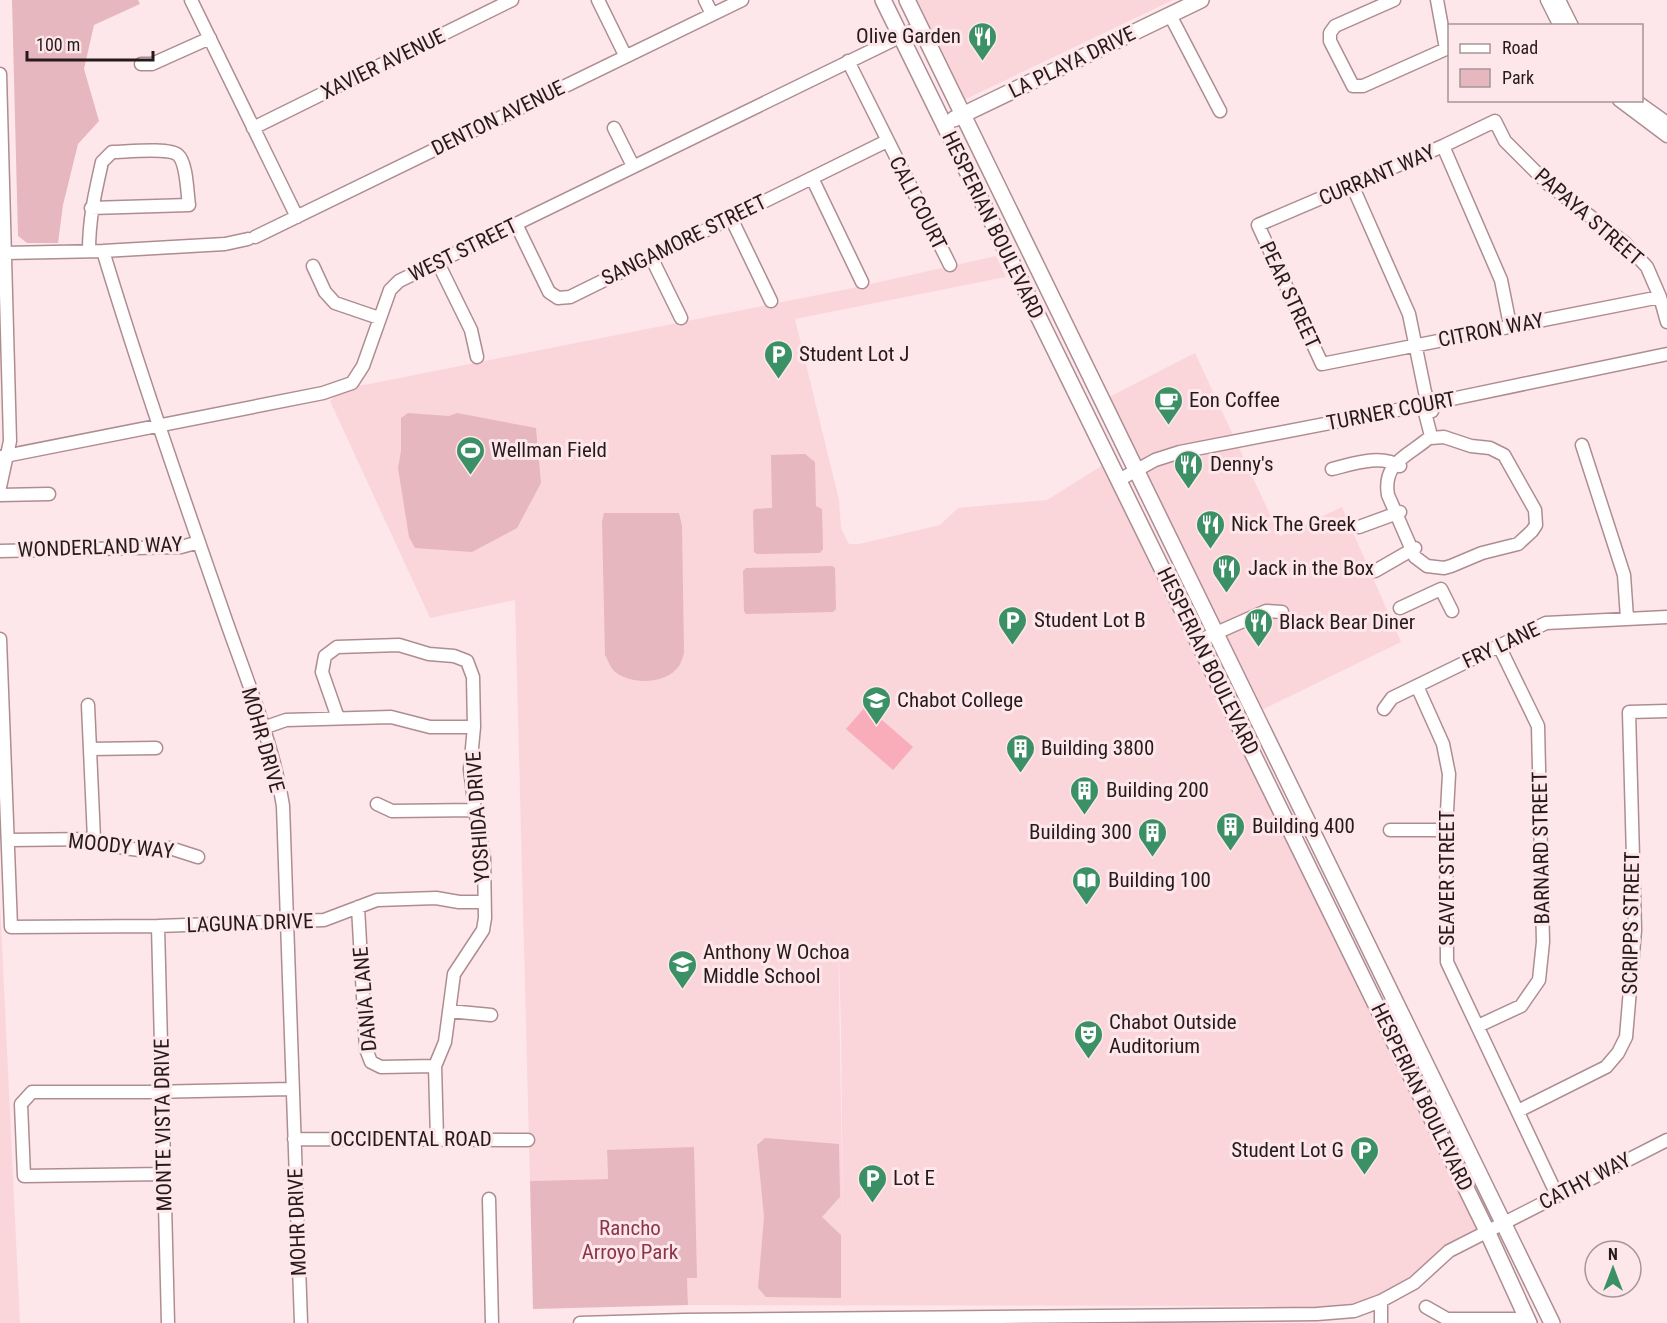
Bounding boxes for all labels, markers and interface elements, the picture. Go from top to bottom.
restaurant icon: Olive Garden [966,20,998,62]
street label: LA PLAYA DRIVE [1005,21,1139,103]
scale bar [27,24,153,62]
street label: XAVIER AVENUE [317,24,449,104]
place label: Olive Garden [856,24,961,48]
legend [1448,24,1643,102]
text: 100 m [36,34,80,55]
text: Road [1502,37,1538,58]
text: Park [1502,67,1534,88]
street label: DENTON AVENUE [428,75,568,161]
street label: HESPERIAN BOULEVARD [937,127,1049,323]
street label: CURRANT WAY [1315,140,1439,210]
street label: CALI COURT [884,152,952,254]
street label: PAPAYA STREET [1530,163,1648,271]
street label: SANGAMORE STREET [598,190,770,290]
street label: WEST STREET [405,213,521,287]
street label: PEAR STREET [1255,238,1325,352]
street label: CITRON WAY [1436,308,1546,352]
parking icon: Student Lot J [762,338,794,380]
place label: Student Lot J [799,342,909,366]
cafe icon: Eon Coffee [1152,384,1184,426]
street label: TURNER COURT [1324,387,1458,435]
place label: Eon Coffee [1189,388,1280,412]
sports icon: Wellman Field [454,434,486,476]
place label: Wellman Field [491,438,607,462]
restaurant icon: Denny's [1173,448,1205,490]
place label: Denny's [1210,452,1274,476]
restaurant icon: Nick The Greek [1194,508,1226,550]
place label: Nick The Greek [1231,512,1356,536]
street label: WONDERLAND WAY [17,532,183,562]
restaurant icon: Jack in the Box [1211,552,1243,594]
place label: Jack in the Box [1248,556,1374,580]
street label: HESPERIAN BOULEVARD [1152,563,1264,759]
parking icon: Student Lot B [997,604,1029,646]
restaurant icon: Black Bear Diner [1242,606,1274,648]
place label: Student Lot B [1034,608,1146,632]
place label: Black Bear Diner [1279,610,1415,634]
street label: FRY LANE [1459,617,1543,673]
school or university icon: Chabot College [860,684,892,726]
street label: MOHR DRIVE [237,685,289,795]
place label: Chabot College [897,688,1023,712]
building icon: Building 3800 [1004,732,1036,774]
place label: Building 3800 [1041,736,1154,760]
street label: YOSHIDA DRIVE [461,750,495,884]
street label: BARNARD STREET [1528,771,1554,925]
building icon: Building 200 [1069,774,1101,816]
place label: Building 200 [1106,778,1209,802]
building icon: Building 400 [1215,810,1247,852]
street label: SEAVER STREET [1435,810,1459,946]
place label: Building 400 [1252,814,1355,838]
building icon: Building 300 [1137,816,1169,858]
place label: Building 300 [1029,820,1132,844]
street label: MOODY WAY [67,829,175,863]
street label: SCRIPPS STREET [1618,851,1644,995]
library icon: Building 100 [1071,864,1103,906]
place label: Building 100 [1108,868,1211,892]
street label: LAGUNA DRIVE [186,909,314,937]
place label: Anthony W Ochoa Middle School [703,940,850,988]
street label: DANIA LANE [348,946,382,1052]
school or university icon: Anthony W Ochoa Middle School [666,948,698,990]
street label: HESPERIAN BOULEVARD [1366,999,1478,1195]
place label: Chabot Outside Auditorium [1109,1010,1237,1058]
theatre icon: Chabot Outside Auditorium [1072,1018,1104,1060]
street label: MONTE VISTA DRIVE [149,1038,177,1212]
street label: OCCIDENTAL ROAD [330,1127,492,1151]
parking icon: Student Lot G [1349,1134,1381,1176]
place label: Student Lot G [1231,1138,1344,1162]
street label: CATHY WAY [1535,1148,1635,1214]
parking icon: Lot E [856,1162,888,1204]
place label: Lot E [893,1166,935,1190]
street label: MOHR DRIVE [283,1168,311,1276]
park label: Rancho Arroyo Park [582,1216,679,1264]
north arrow [1583,1239,1643,1299]
text: N [1608,1245,1618,1264]

